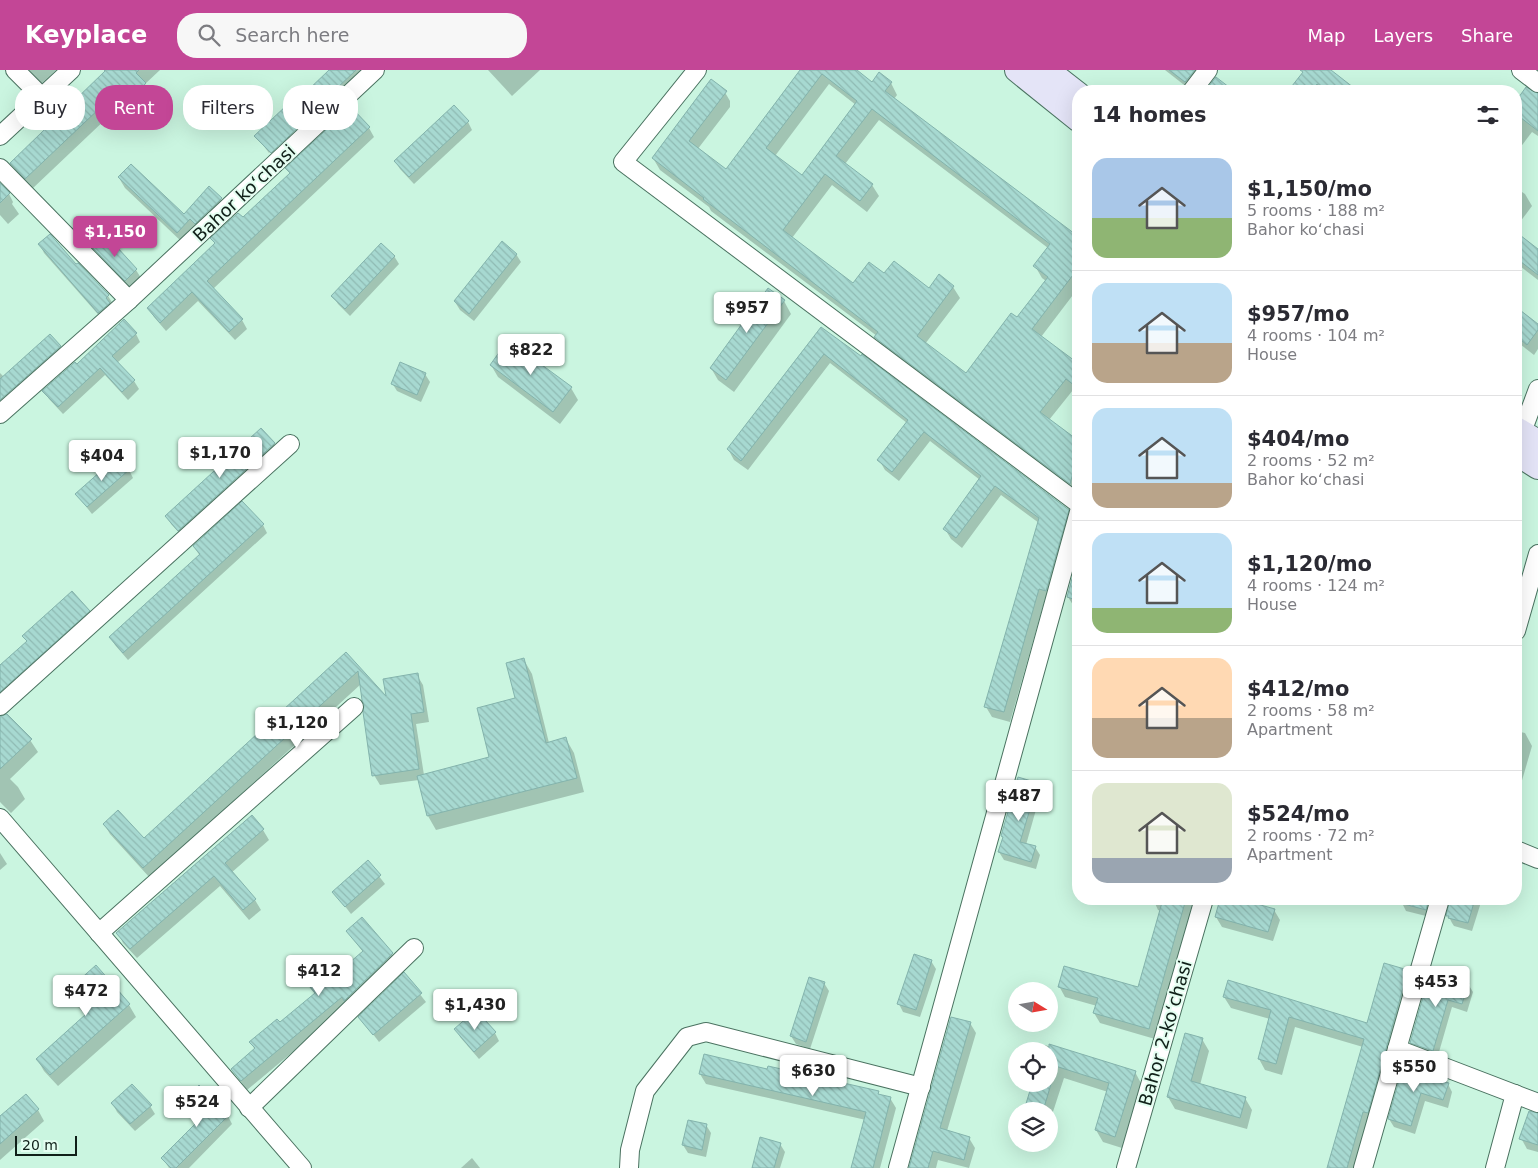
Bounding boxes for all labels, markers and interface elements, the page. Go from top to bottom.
search box [177,13,527,58]
text: Keyplace [25,21,147,49]
icon: search [195,21,223,49]
text: Search here [235,24,349,46]
text: Map [1307,25,1345,46]
text: Layers [1373,25,1433,46]
text: Share [1461,25,1513,46]
chip: Buy [15,85,85,130]
chip: Rent [95,85,173,130]
chip: Filters [183,85,273,130]
chip: New [283,85,358,130]
icon: filters [1474,101,1502,129]
text: 14 homes [1092,103,1207,127]
street label: Bahor koʻchasi [189,140,299,246]
text: $1,150/mo [1247,177,1372,201]
icon: home [1132,178,1192,238]
text: 5 rooms · 188 m² [1247,201,1385,220]
pin: $1,150 [74,216,156,258]
text: Bahor koʻchasi [1247,220,1364,239]
text: $1,150 [84,222,146,241]
pin: $957 [717,292,777,334]
text: $957 [725,298,769,317]
text: $957/mo [1247,302,1349,326]
icon: home [1132,303,1192,363]
text: 4 rooms · 104 m² [1247,326,1385,345]
pin: $822 [501,334,561,376]
text: $822 [509,340,553,359]
text: House [1247,345,1297,364]
text: $404/mo [1247,427,1349,451]
icon: home [1132,428,1192,488]
pin: $1,170 [179,436,261,479]
pin: $404 [72,440,132,482]
text: $1,170 [189,443,251,462]
text: $404 [80,446,124,465]
text: 2 rooms · 52 m² [1247,451,1375,470]
text: Bahor koʻchasi [1247,470,1364,489]
text: $1,120/mo [1247,552,1372,576]
icon: home [1132,553,1192,613]
text: 4 rooms · 124 m² [1247,576,1385,595]
text: House [1247,595,1297,614]
text: $412/mo [1247,677,1349,701]
icon: home [1132,678,1192,738]
text: 2 rooms · 58 m² [1247,701,1375,720]
pin: $1,120 [256,706,338,749]
text: $1,120 [266,713,328,732]
text: Apartment [1247,720,1333,739]
pin: $487 [989,780,1049,822]
text: $487 [997,786,1041,805]
text: $524/mo [1247,802,1349,826]
icon: home [1132,803,1192,863]
text: 2 rooms · 72 m² [1247,826,1375,845]
text: Apartment [1247,845,1333,864]
pin: $412 [289,954,349,997]
street label: Bahor 2-koʻchasi [1134,958,1196,1108]
text: $412 [297,961,341,980]
pin: $453 [1406,966,1466,1008]
text: $453 [1414,972,1458,991]
pin: $472 [56,974,116,1017]
text: $472 [64,981,108,1000]
north arrow [1008,982,1058,1032]
map controls [1008,982,1058,1152]
pin: $1,430 [434,988,516,1031]
text: $1,430 [444,995,506,1014]
button: locate [1008,1042,1058,1092]
pin: $550 [1384,1050,1444,1093]
pin: $630 [783,1054,843,1097]
text: $550 [1392,1057,1436,1076]
text: $630 [791,1061,835,1080]
pin: $524 [167,1086,227,1128]
text: $524 [175,1092,219,1111]
button: layers [1008,1102,1058,1152]
scale bar [15,1133,78,1156]
text: 20 m [22,1137,58,1153]

